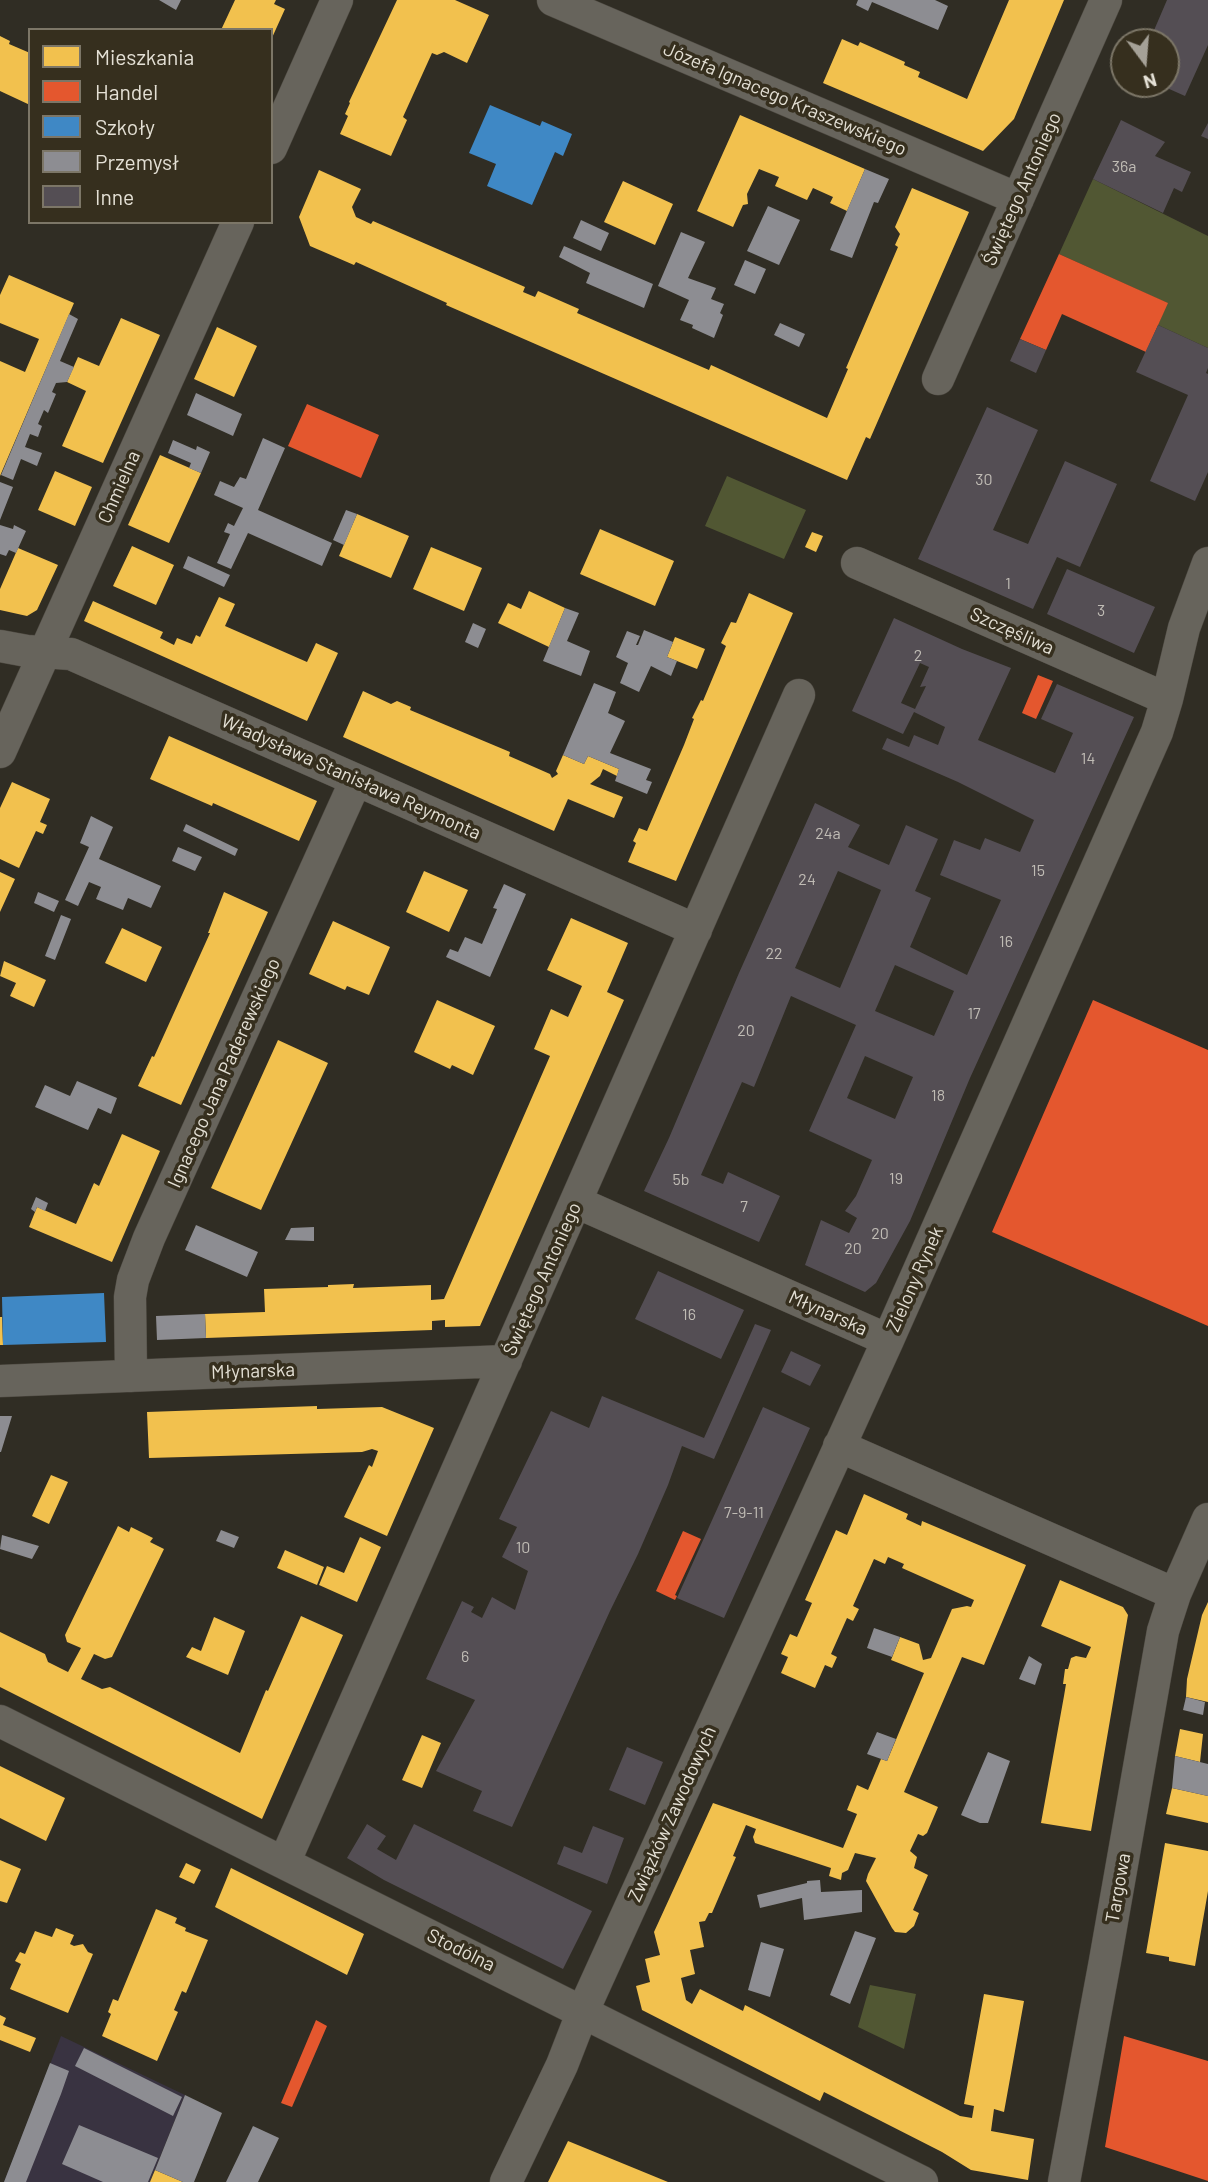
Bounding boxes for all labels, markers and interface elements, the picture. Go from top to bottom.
legend [28,28,273,224]
north arrow [1110,28,1180,98]
street label: Józefa Ignacego Kraszewskiego [660,37,910,161]
text: Mieszkania [95,44,194,69]
text: N [1141,69,1160,95]
text: Handel [95,79,158,104]
street label: Świętego Antoniego [978,109,1066,269]
text: Szkoły [95,114,155,139]
text: Przemysł [95,149,179,174]
house number: 36a [1112,157,1136,177]
text: Inne [95,184,134,209]
street label: Chmielna [93,447,145,527]
house number: 30 [975,470,993,490]
house number: 1 [1005,574,1011,594]
house number: 3 [1097,601,1105,621]
street label: Szczęśliwa [966,602,1058,660]
house number: 2 [914,646,922,666]
street label: Władysława Stanisława Reymonta [218,709,484,845]
house number: 14 [1081,749,1095,769]
house number: 24a [815,824,841,844]
house number: 15 [1031,861,1045,881]
house number: 24 [798,870,816,890]
house number: 16 [999,932,1013,952]
house number: 22 [765,944,783,964]
street label: Ignacego Jana Paderewskiego [163,955,285,1191]
house number: 17 [967,1004,981,1024]
house number: 20 [737,1021,755,1041]
house number: 18 [931,1086,945,1106]
house number: 19 [889,1169,903,1189]
house number: 5b [673,1170,689,1190]
house number: 7 [740,1197,748,1217]
street label: Świętego Antoniego [498,1199,586,1359]
street label: Zielony Rynek [882,1223,948,1335]
house number: 20 [871,1224,889,1244]
house number: 20 [844,1239,862,1259]
street label: Młynarska [785,1286,871,1340]
house number: 16 [682,1305,696,1325]
street label: Młynarska [211,1358,295,1384]
house number: 7-9-11 [724,1503,764,1523]
house number: 10 [516,1538,530,1558]
house number: 6 [461,1647,469,1667]
street label: Związków Zawodowych [623,1723,721,1905]
street label: Targowa [1101,1851,1135,1925]
street label: Stodólna [423,1924,499,1976]

